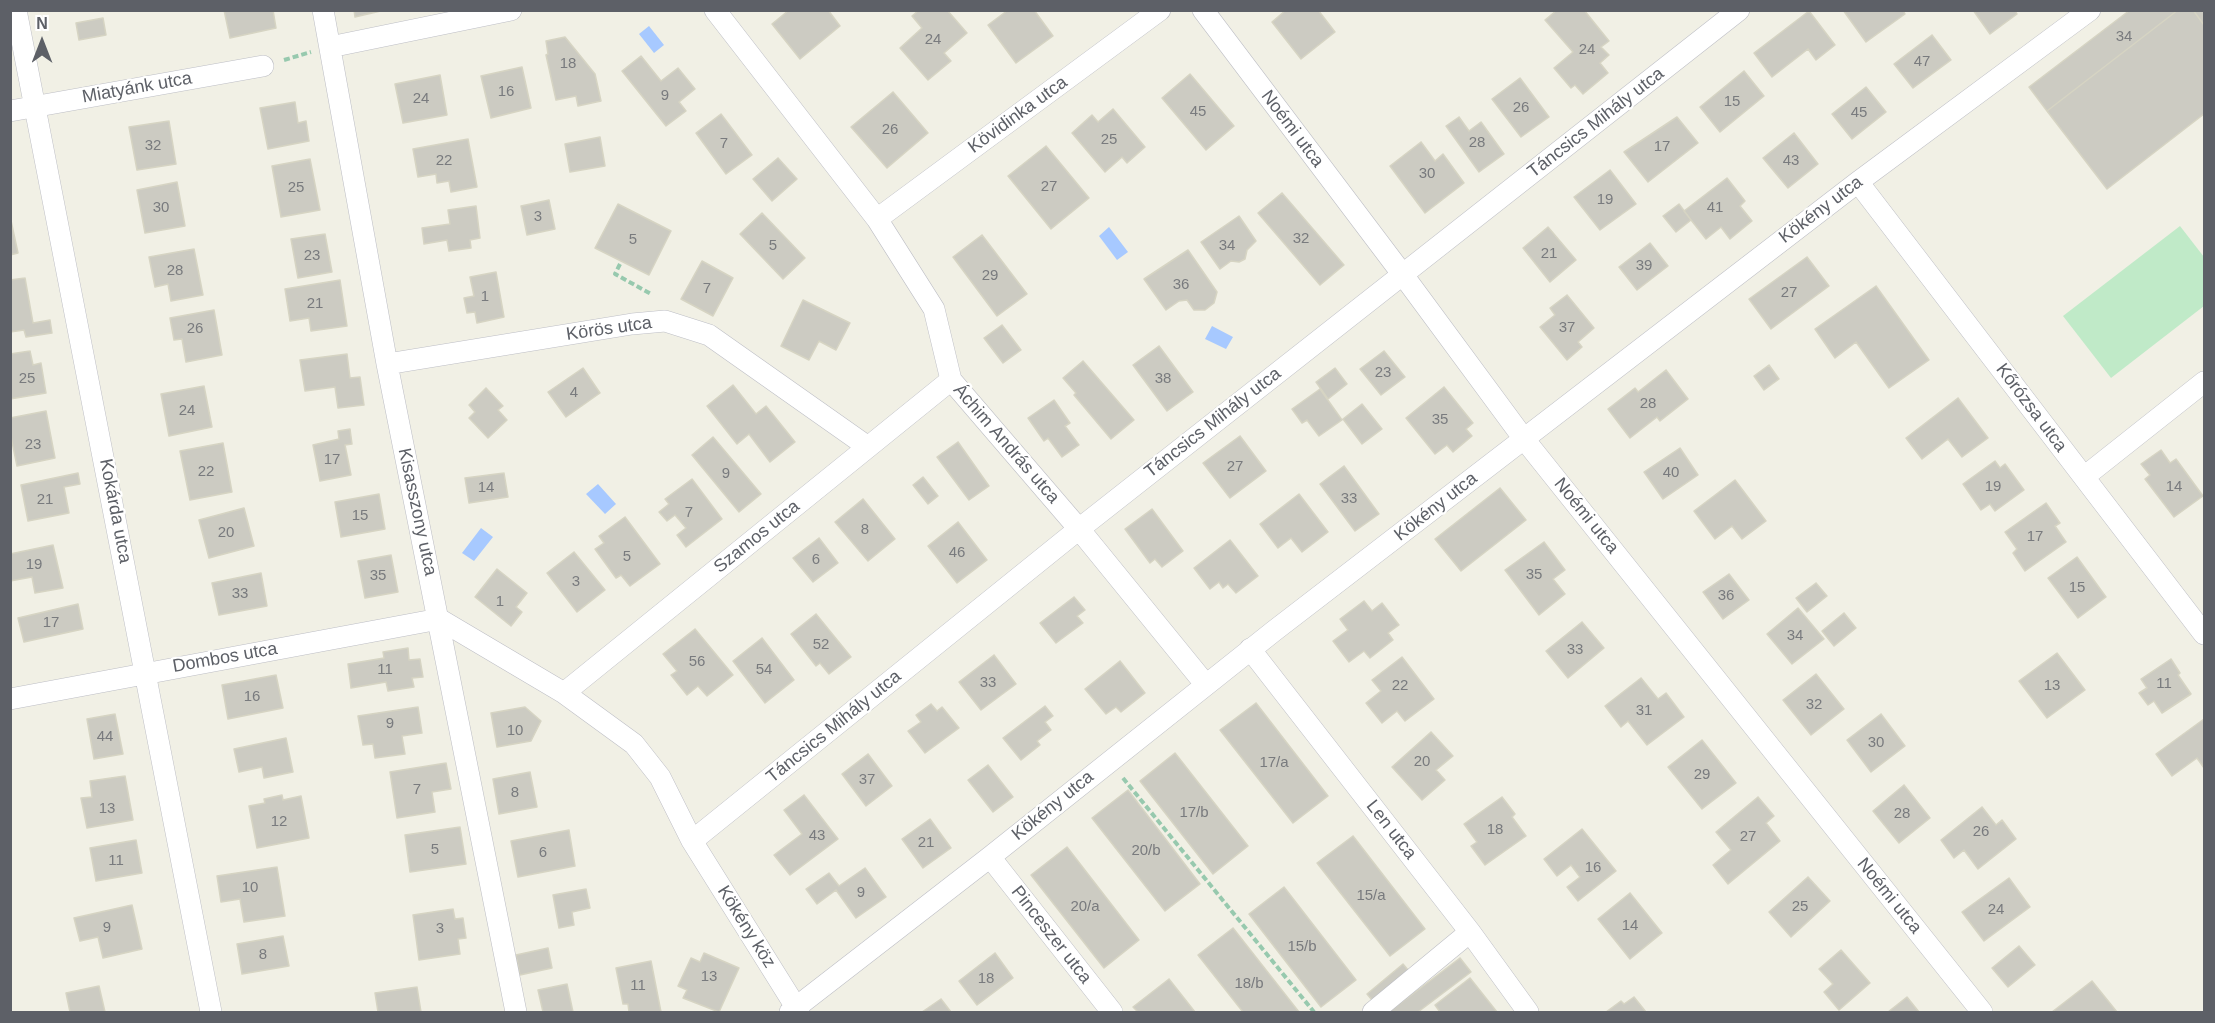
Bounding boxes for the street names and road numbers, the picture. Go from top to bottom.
street label: Táncsics Mihály utca [1524,63,1668,183]
street label: Miatyánk utca [80,68,194,108]
street label: Kövidinka utca [964,72,1072,158]
street label: Noémi utca [1256,86,1328,172]
street label: Kökény utca [1775,172,1867,248]
street label: Körös utca [565,312,653,346]
street label: Kőrózsa utca [1991,360,2071,456]
street label: Táncsics Mihály utca [1141,363,1285,483]
street label: Áchim András utca [948,380,1064,508]
street label: Kisasszony utca [393,446,441,578]
street label: Kokárda utca [94,457,136,565]
street label: Kökény utca [1390,468,1482,546]
street label: Noémi utca [1549,474,1623,558]
street label: Szamos utca [710,496,804,578]
street label: Dombos utca [171,638,279,678]
street label: Táncsics Mihály utca [762,666,906,788]
street label: Kökény utca [1008,766,1098,846]
street label: Len utca [1361,796,1421,864]
street label: Noémi utca [1852,854,1926,938]
street label: Kökény köz [712,882,780,972]
street label: Pinceszer utca [1006,882,1096,988]

